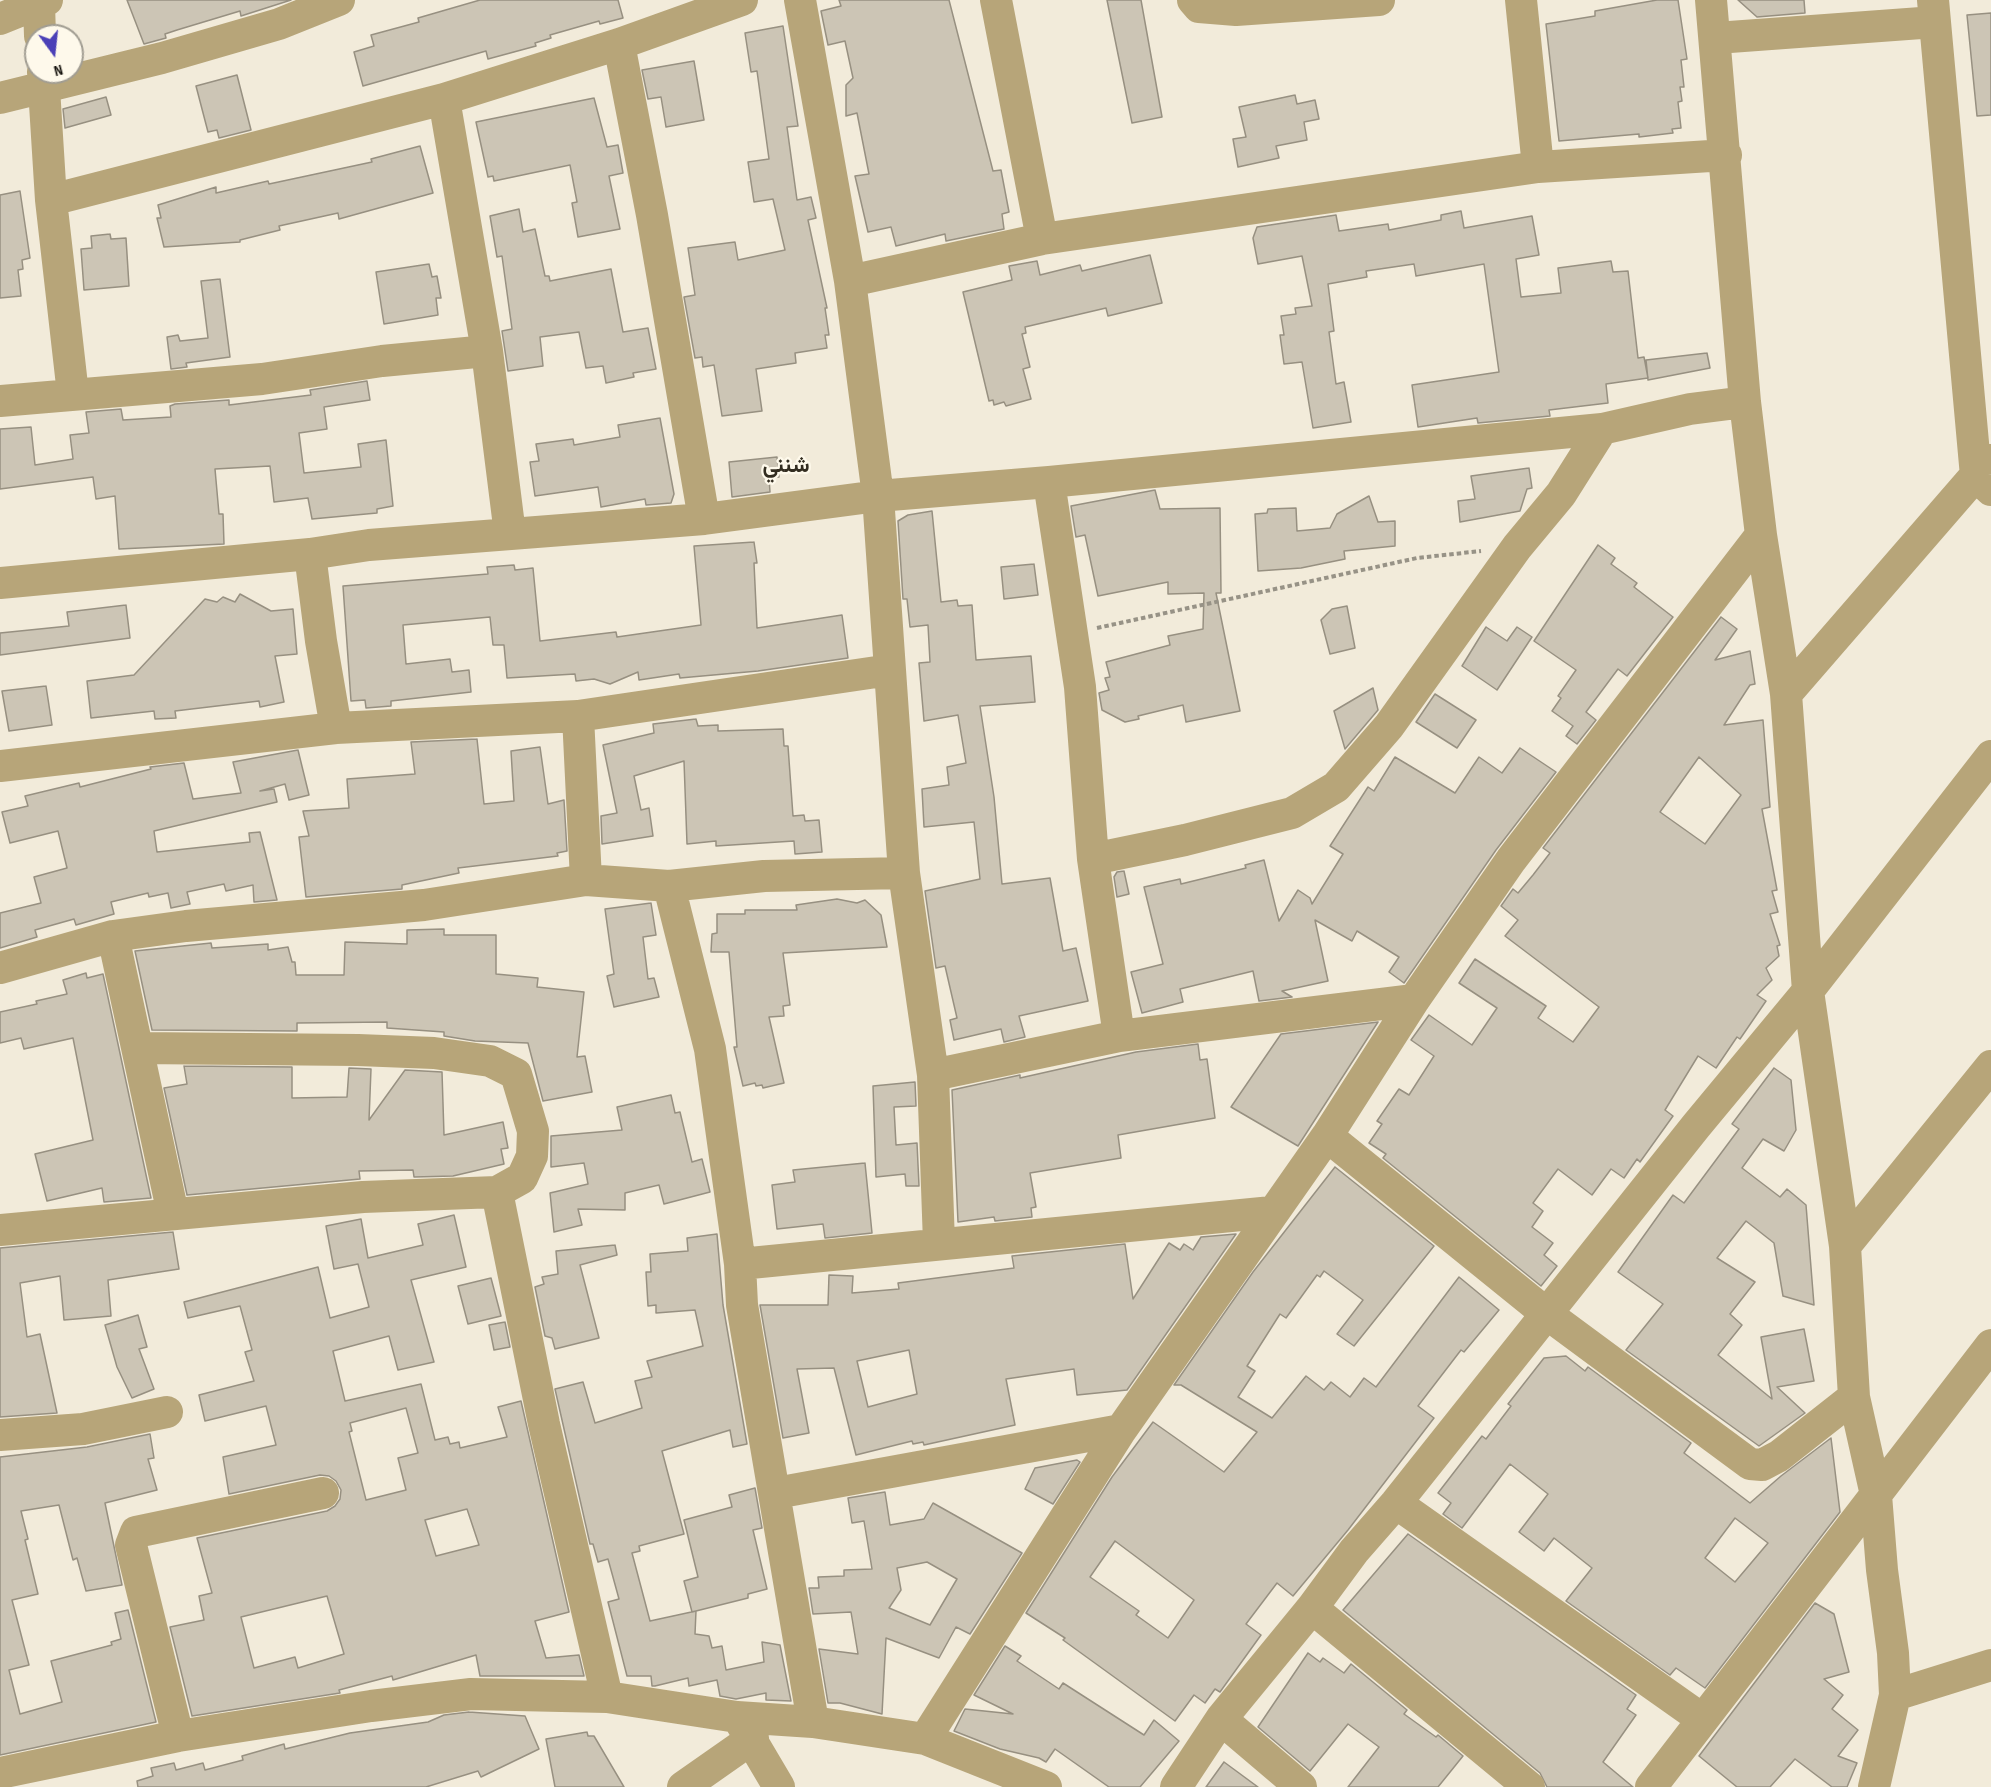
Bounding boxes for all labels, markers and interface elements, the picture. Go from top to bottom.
north arrow [24,24,84,84]
text: N [52,60,65,80]
district label: شنني [763,453,809,479]

